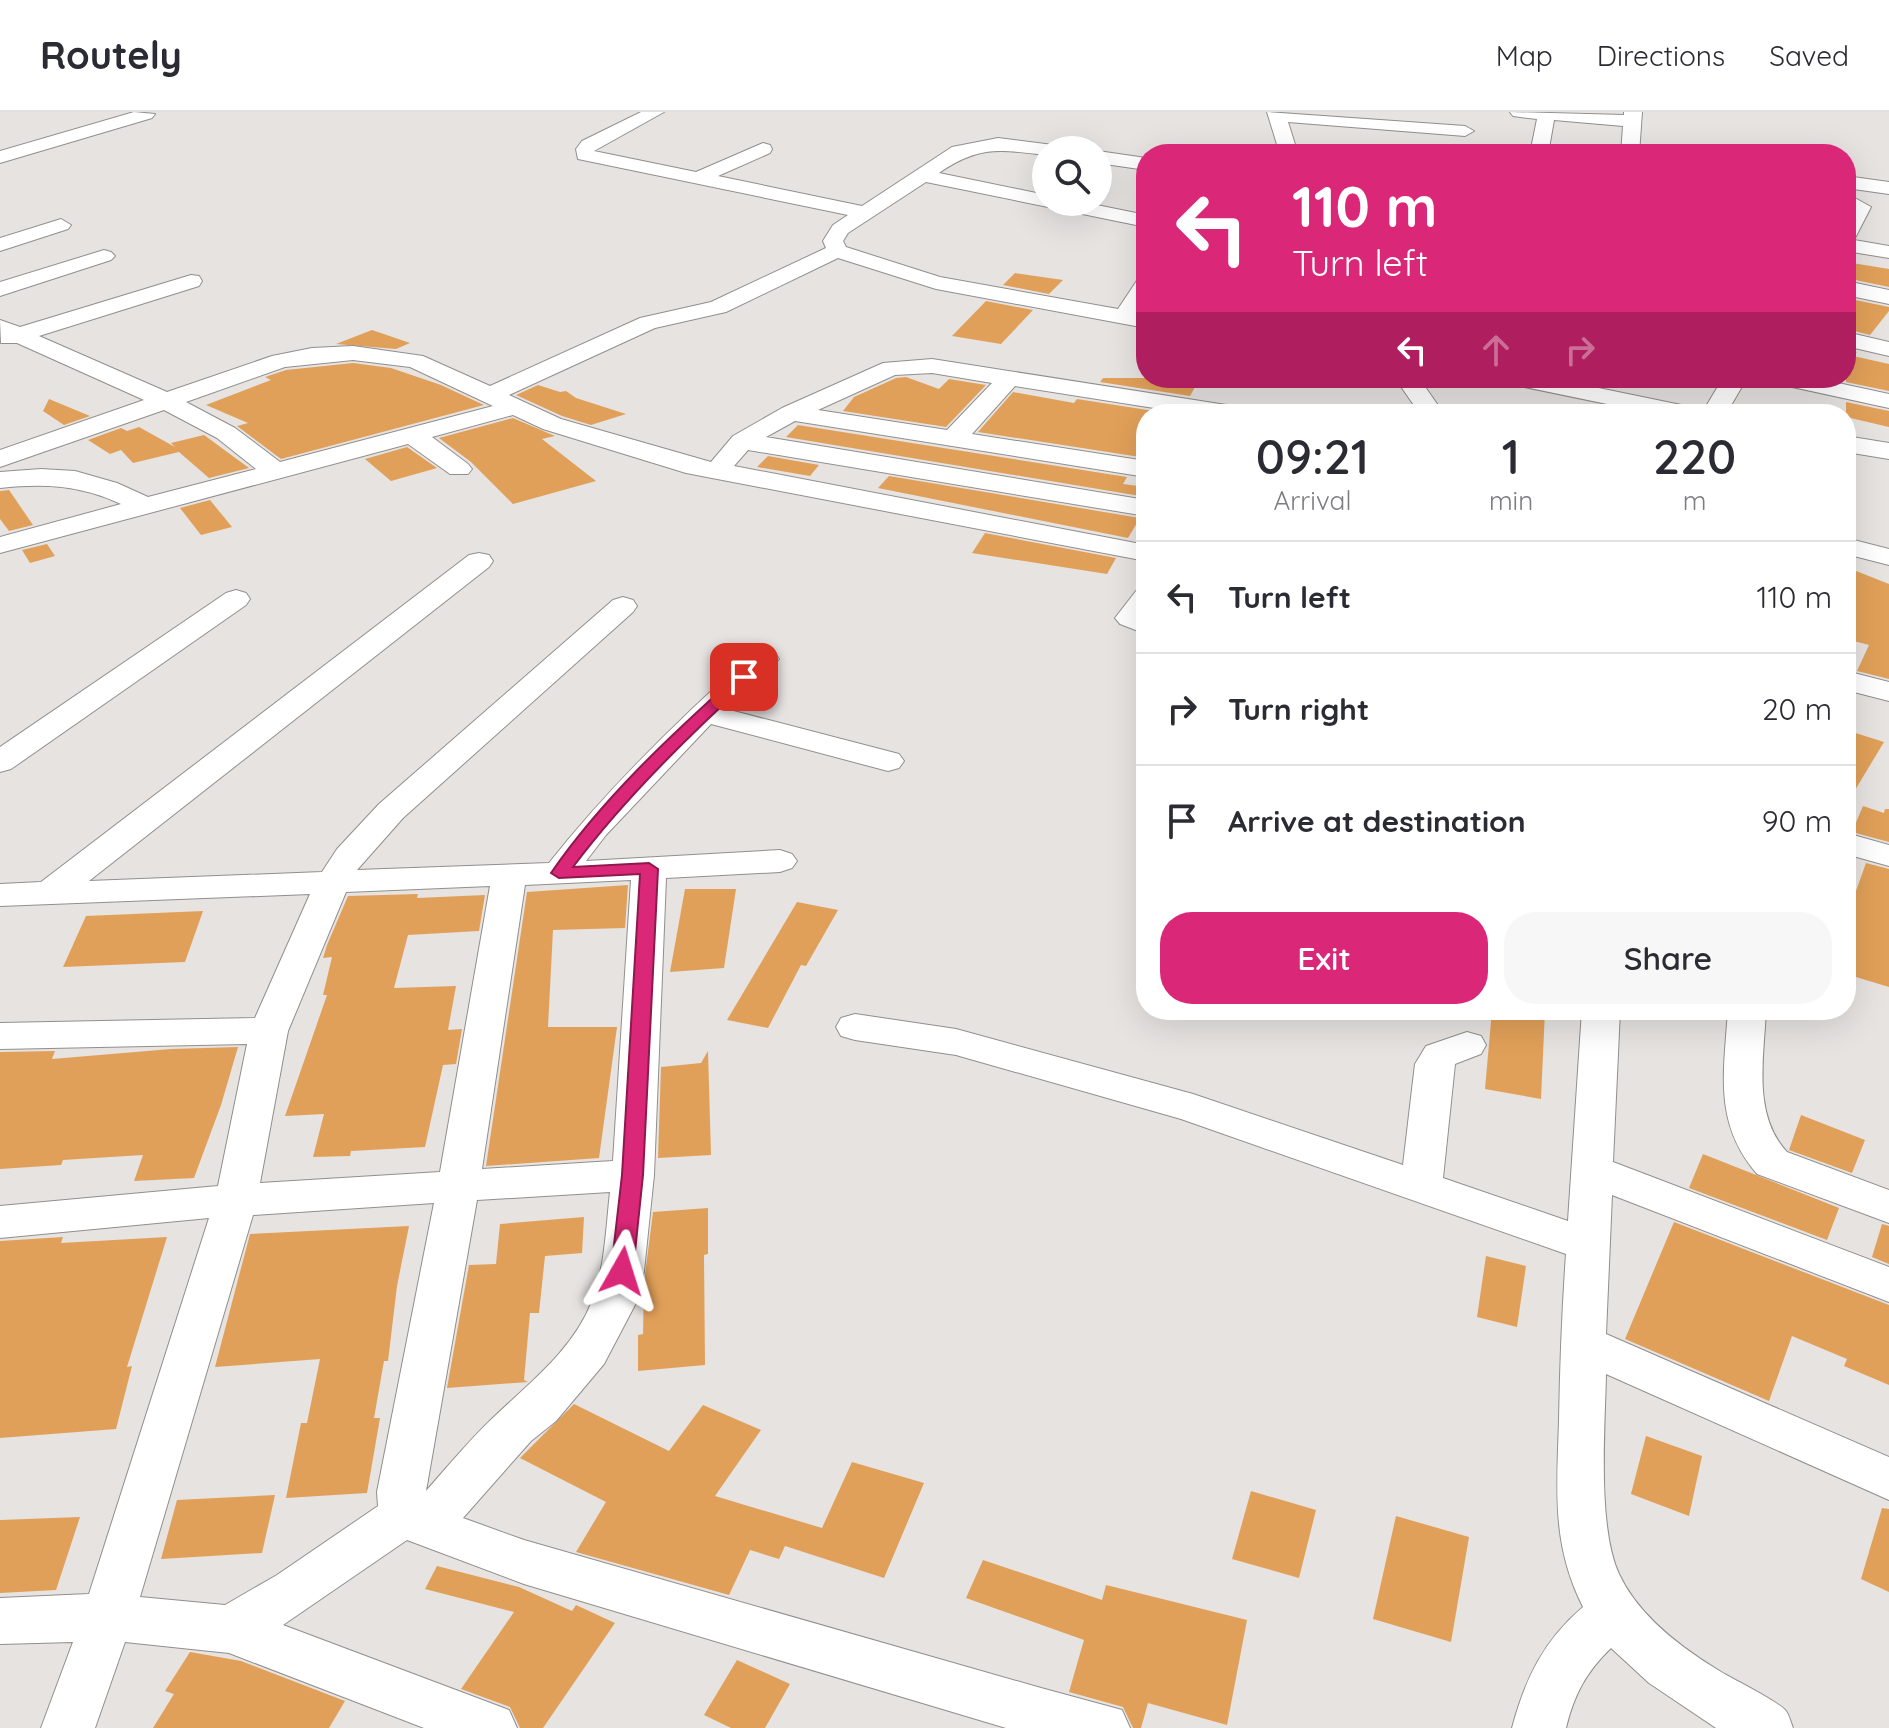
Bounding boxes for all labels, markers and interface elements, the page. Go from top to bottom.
text: Routely [40,31,182,79]
text: Map [1496,38,1553,73]
text: Directions [1597,38,1725,73]
text: Saved [1769,38,1849,73]
map controls [1032,136,1112,216]
button: search [1032,136,1112,216]
text: 110 m [1292,171,1437,241]
icon: left [1160,176,1264,280]
text: Turn left [1292,240,1428,285]
icon: left [1390,328,1434,372]
icon: ahead [1474,328,1518,372]
icon: right [1558,328,1602,372]
text: 09:21 [1256,426,1369,486]
text: 1 [1502,426,1520,486]
text: 220 [1653,426,1736,486]
text: Arrival [1274,484,1351,517]
text: min [1489,484,1533,517]
text: m [1683,484,1706,517]
icon: left [1160,575,1204,619]
text: Turn left [1228,578,1351,616]
text: 110 m [1756,578,1832,616]
pin [710,643,778,711]
icon: arrive [722,655,766,699]
icon: right [1160,687,1204,731]
text: Turn right [1228,690,1369,728]
text: 20 m [1762,690,1832,728]
icon: arrive [1160,799,1204,843]
text: Arrive at destination [1228,802,1526,840]
text: 90 m [1762,802,1832,840]
button: Exit [1160,912,1488,1004]
button: Share [1504,912,1832,1004]
position arrow [580,1229,664,1313]

